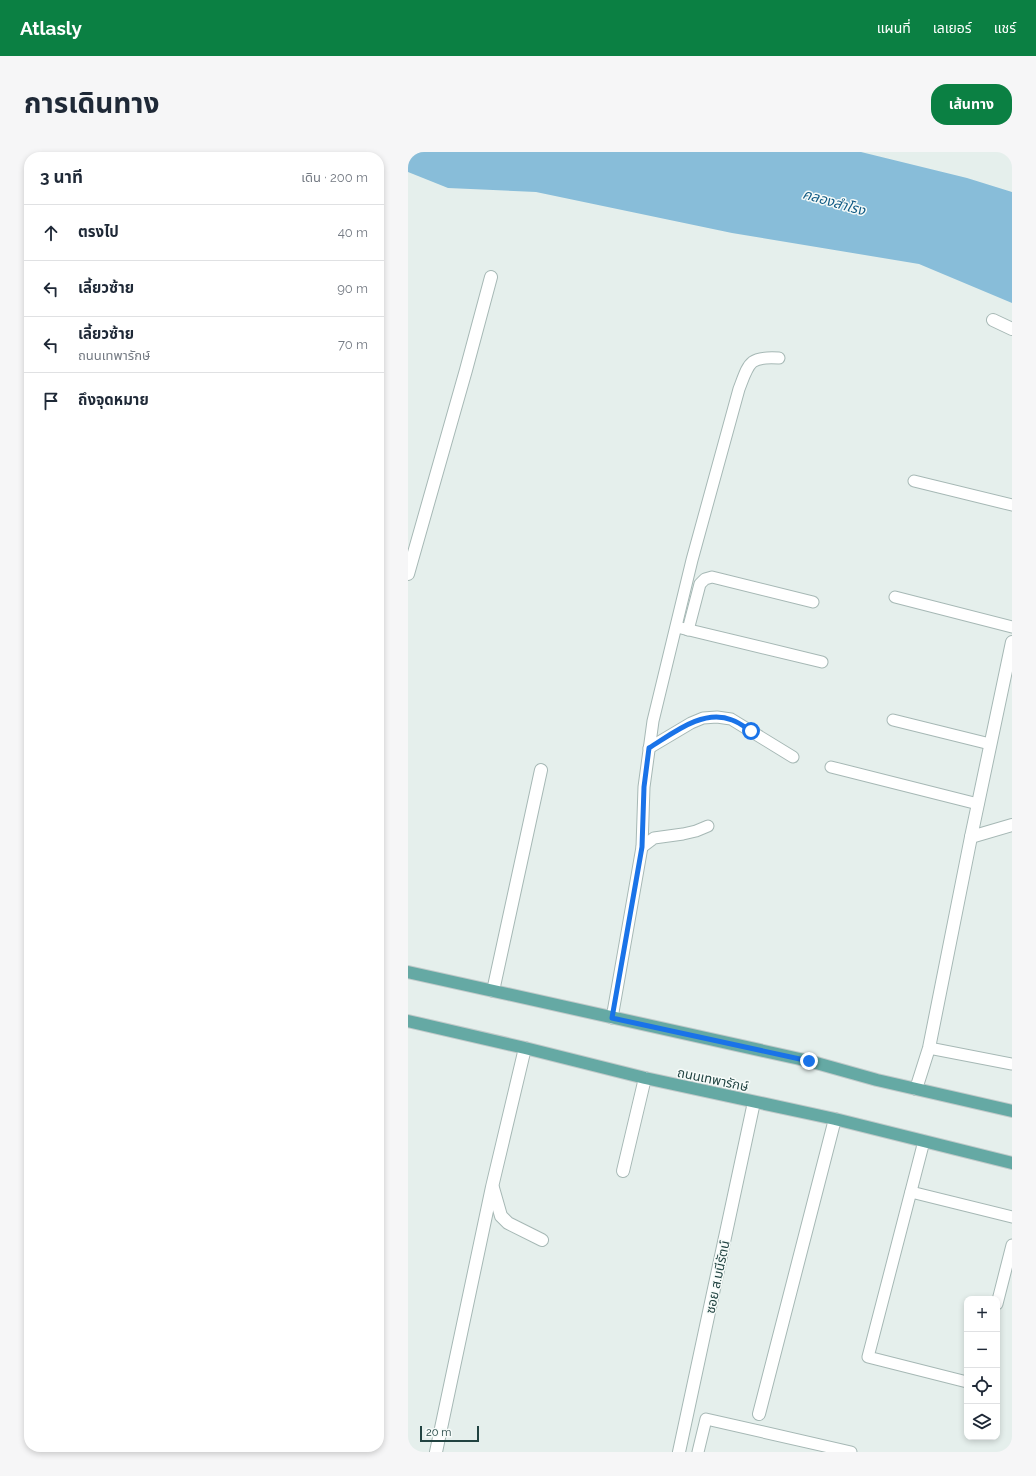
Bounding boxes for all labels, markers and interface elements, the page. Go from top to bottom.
text: Atlasly [20,17,82,39]
text: แผนที่ [877,20,911,36]
text: เลเยอร์ [933,20,972,36]
text: แชร์ [994,20,1016,36]
button: เส้นทาง [931,84,1012,125]
text: การเดินทาง [24,87,159,120]
text: 3 นาที [40,167,83,187]
text: เดิน · 200 m [301,170,368,185]
water label: คลองสำโรง [801,185,869,219]
icon: ahead [40,222,62,244]
text: ตรงไป [78,223,119,241]
text: 40 m [338,225,368,240]
icon: left [40,278,62,300]
text: เลี้ยวซ้าย [78,279,134,297]
text: 90 m [337,281,368,296]
text: เลี้ยวซ้าย [78,325,134,343]
icon: left [40,334,62,356]
text: 70 m [338,337,368,352]
text: ถนนเทพารักษ์ [78,348,150,363]
icon: arrive [40,390,62,412]
text: ถึงจุดหมาย [78,391,149,409]
route start [742,722,760,740]
route end [800,1052,818,1070]
street label: ถนนเทพารักษ์ [676,1065,750,1094]
street label: ซอย ส.มนีรัตน์ [702,1239,733,1315]
map controls [964,1296,1000,1440]
button: + [964,1296,1000,1332]
button: − [964,1332,1000,1368]
button: locate [964,1368,1000,1404]
button: layers [964,1404,1000,1440]
scale bar [420,1424,479,1443]
text: 20 m [426,1426,451,1439]

